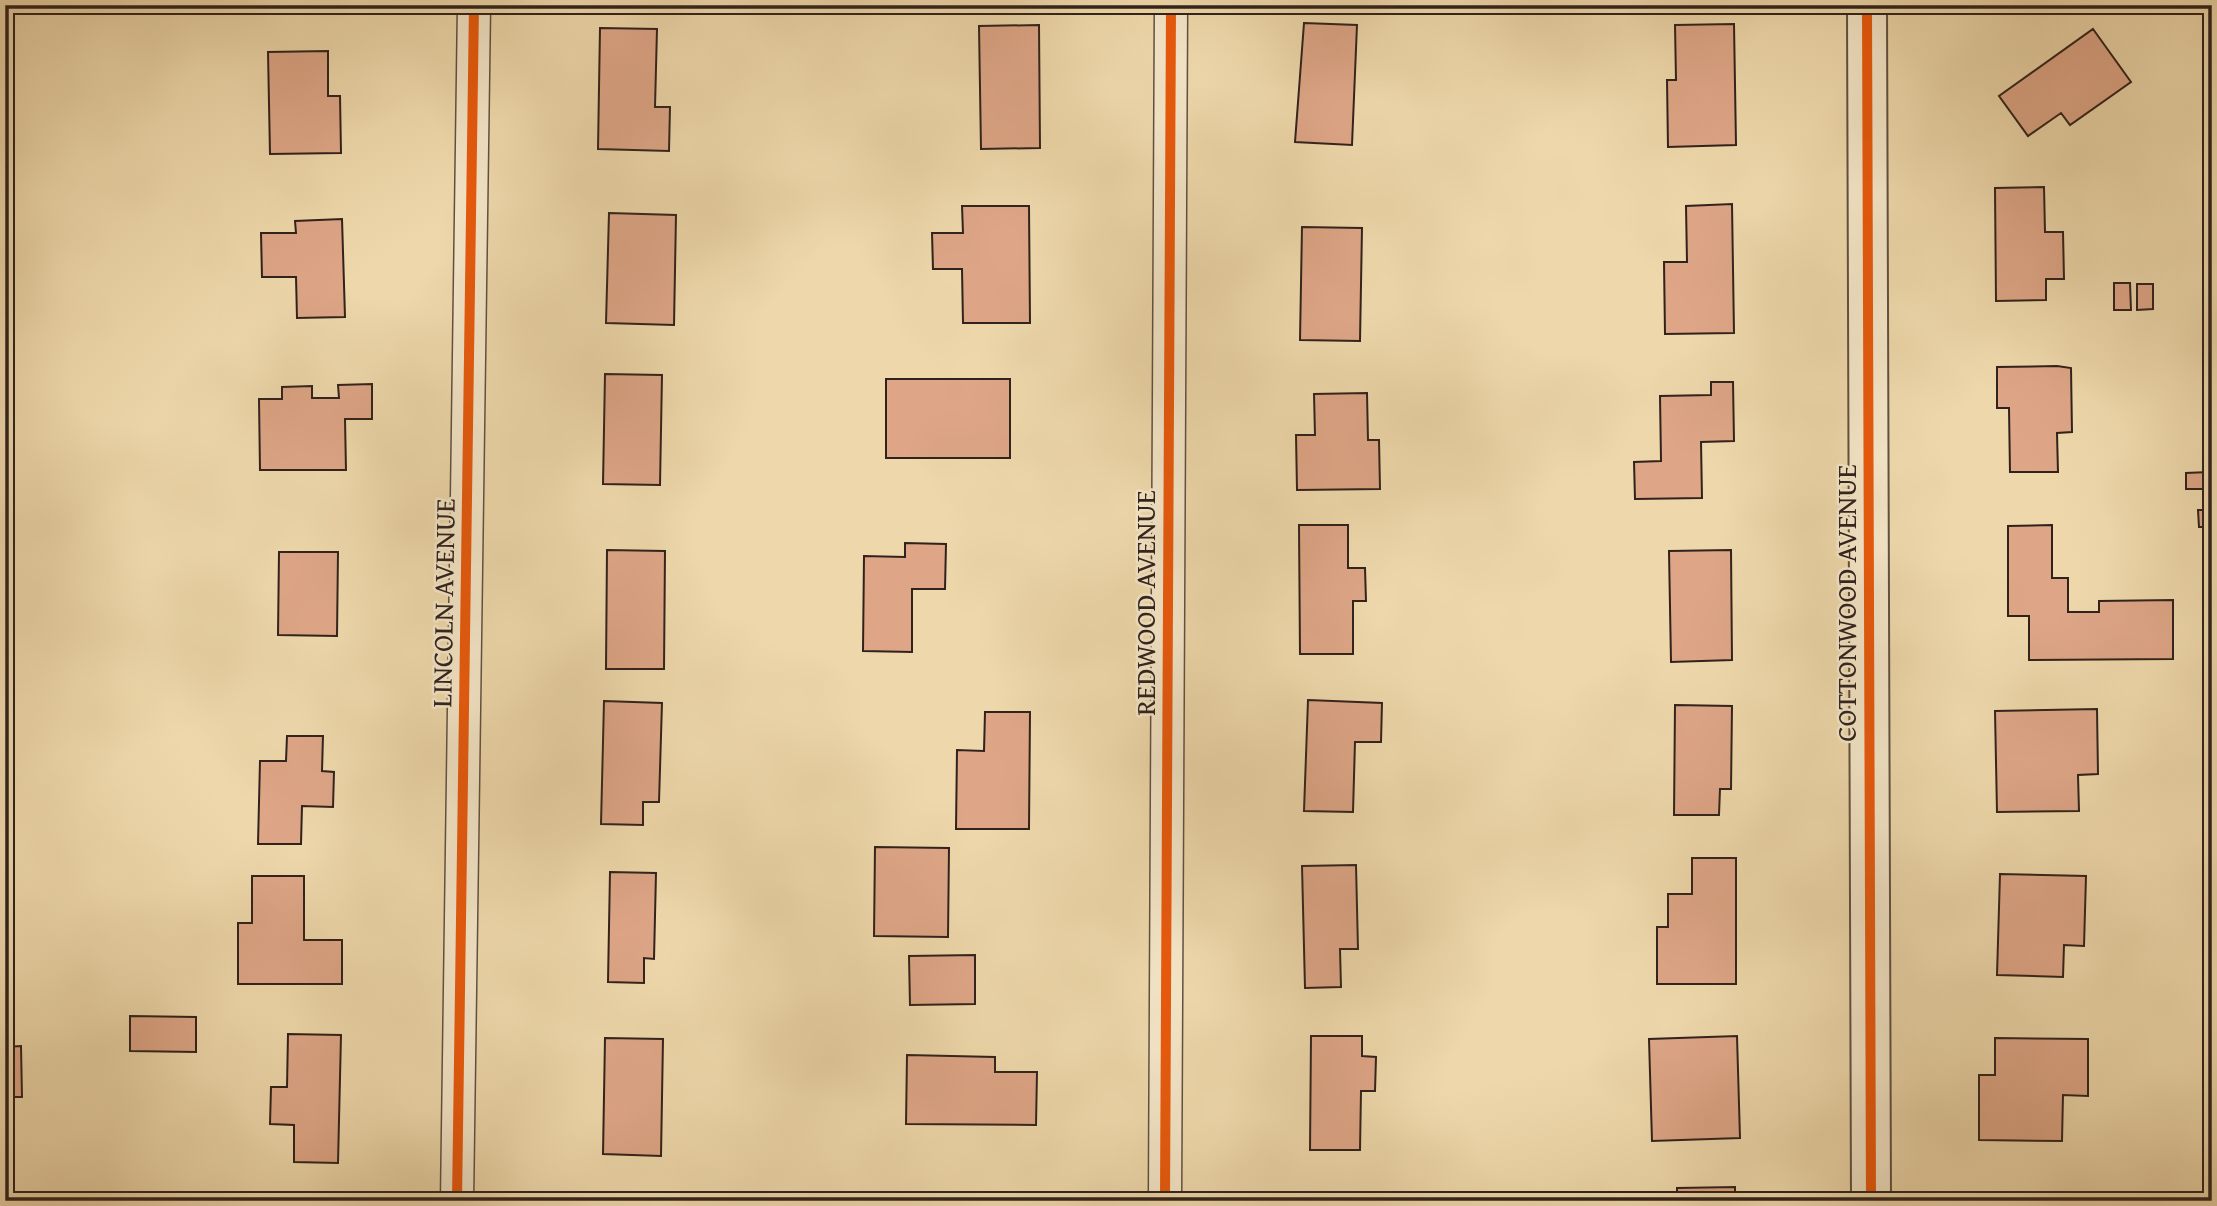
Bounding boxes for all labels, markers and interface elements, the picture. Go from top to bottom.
street label: COTTONWOOD AVENUE [1825,464,1866,742]
street label: REDWOOD AVENUE [1124,490,1165,716]
street label: LINCOLN AVENUE [420,498,465,708]

